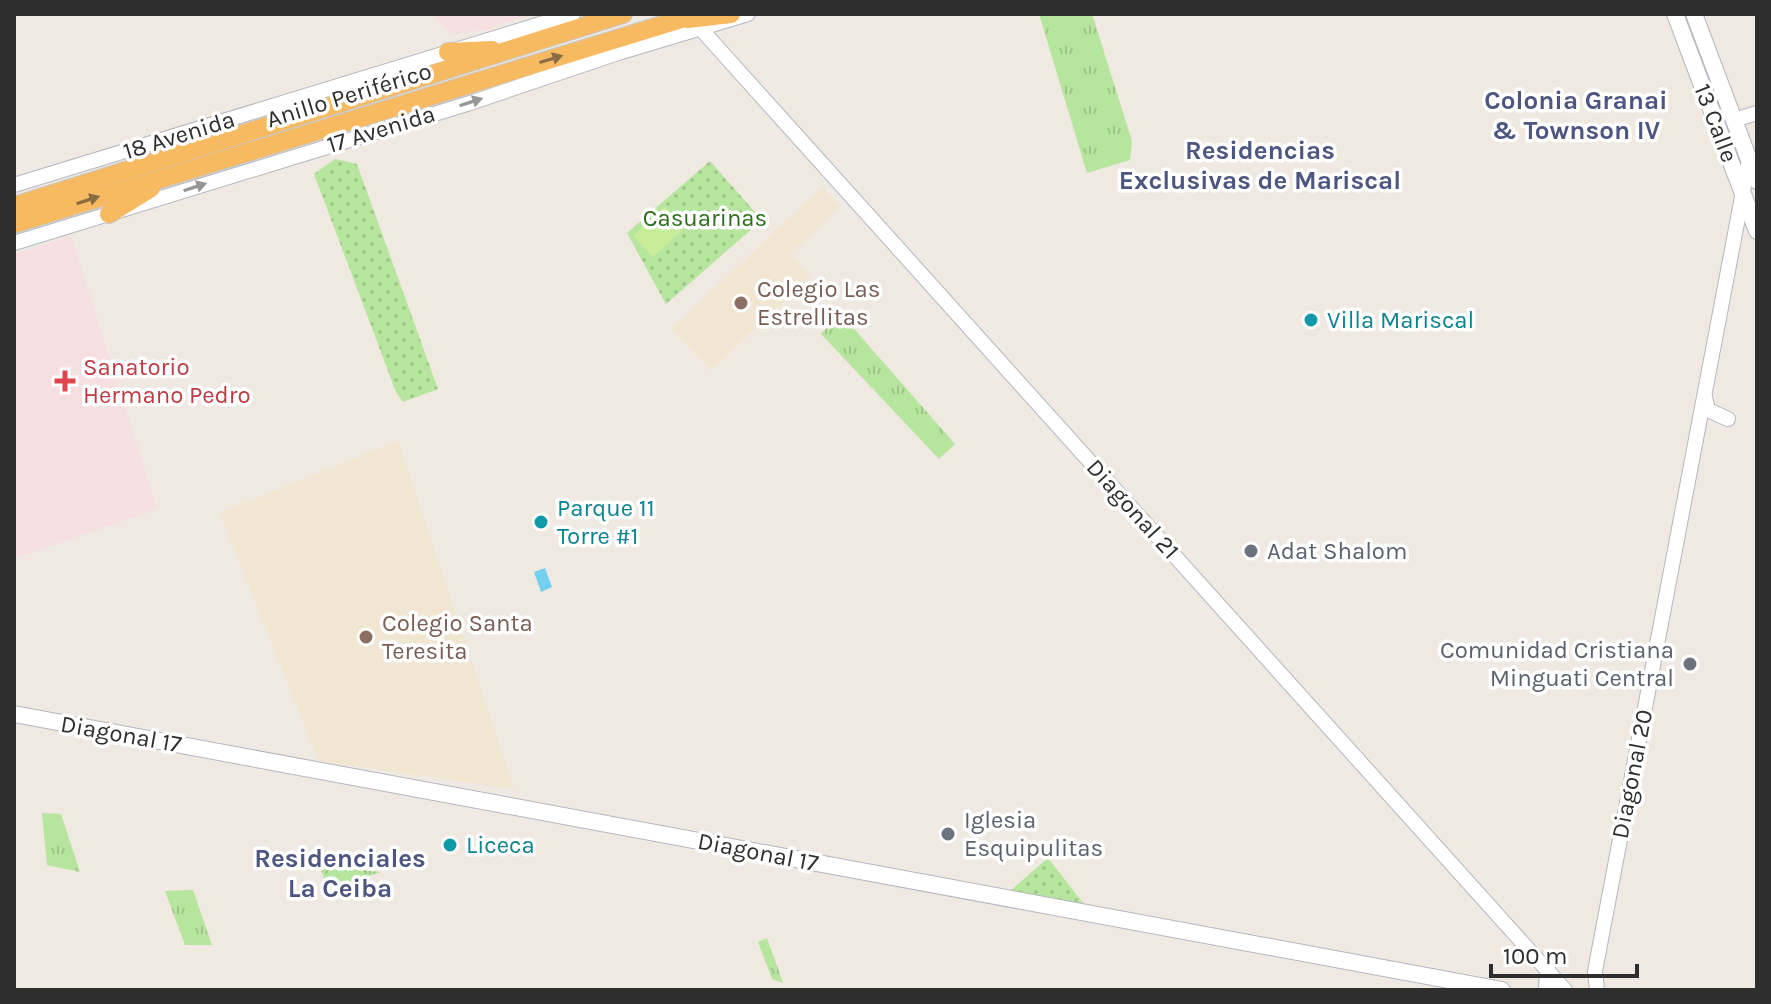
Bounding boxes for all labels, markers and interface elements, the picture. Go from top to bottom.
one-way arrow [540,52,564,65]
street label: Anillo Periférico [263,57,435,133]
street label: 13 Calle [1688,80,1744,166]
district label: Colonia Granai & Townson IV [1484,85,1668,146]
one-way arrow [459,96,483,108]
street label: 17 Avenida [324,99,438,159]
street label: 18 Avenida [120,105,238,165]
district label: Residencias Exclusivas de Mariscal [1119,135,1401,196]
one-way arrow [184,180,208,193]
one-way arrow [77,193,101,206]
park label: Casuarinas [643,204,767,232]
place label: Colegio Las Estrellitas [757,275,880,331]
marker: Colegio Las Estrellitas [732,294,750,312]
place label: Villa Mariscal [1327,306,1474,334]
marker: Villa Mariscal [1302,311,1320,329]
place label: Sanatorio Hermano Pedro [83,353,251,409]
marker: Sanatorio Hermano Pedro [54,370,76,392]
street label: Diagonal 21 [1081,453,1185,565]
place label: Parque 11 Torre #1 [557,494,655,550]
marker: Parque 11 Torre #1 [532,513,550,531]
place label: Adat Shalom [1267,537,1407,565]
marker: Adat Shalom [1242,542,1260,560]
place label: Colegio Santa Teresita [382,609,533,665]
marker: Colegio Santa Teresita [357,628,375,646]
place label: Comunidad Cristiana Minguati Central [1440,636,1674,692]
marker: Comunidad Cristiana Minguati Central [1681,655,1699,673]
street label: Diagonal 20 [1606,707,1658,841]
street label: Diagonal 17 [58,710,184,758]
place label: Iglesia Esquipulitas [964,806,1103,862]
marker: Iglesia Esquipulitas [939,825,957,843]
street label: Diagonal 17 [695,827,821,877]
place label: Liceca [466,831,535,859]
marker: Liceca [441,836,459,854]
district label: Residenciales La Ceiba [254,843,426,904]
scale bar [1491,928,1637,978]
text: 100 m [1503,942,1568,970]

